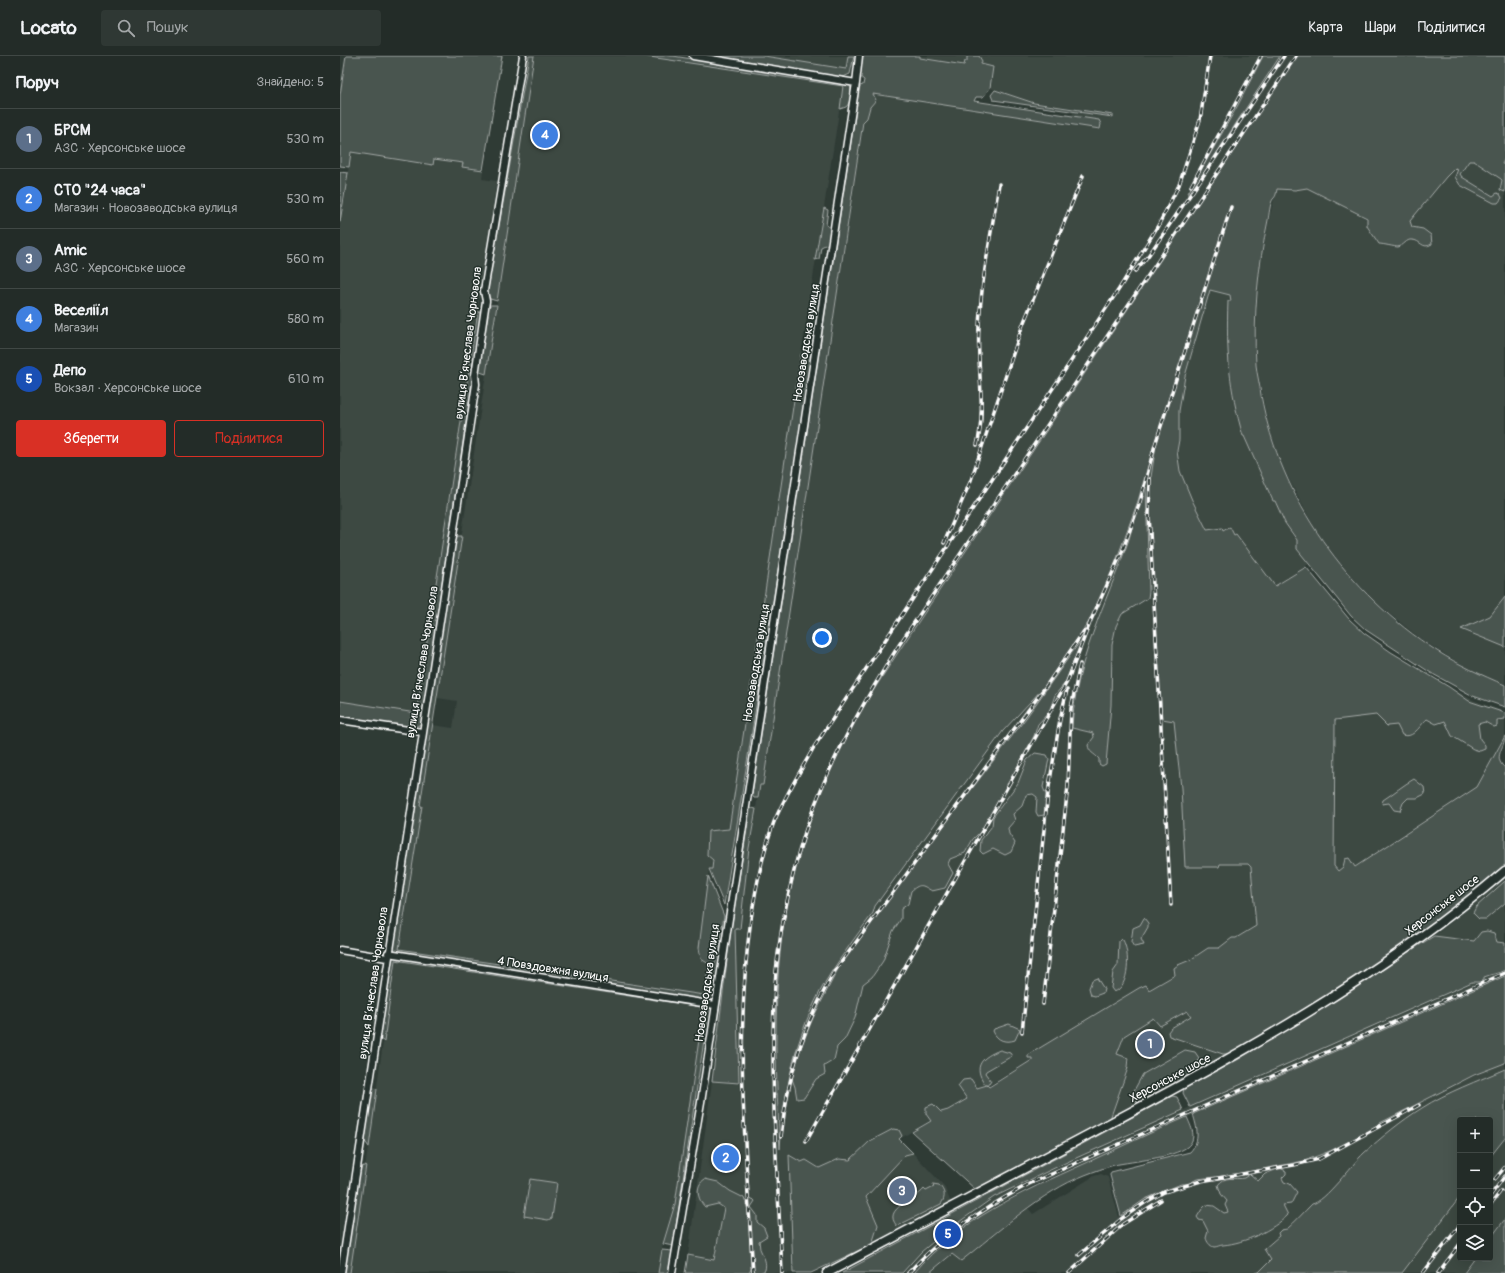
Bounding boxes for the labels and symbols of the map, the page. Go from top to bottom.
pin: 4 [532,120,558,150]
street label: вулиця Вʼячеслава Чорновола [452,265,485,420]
street label: Новозаводська вулиця [790,283,823,403]
street label: вулиця Вʼячеслава Чорновола [403,585,442,739]
street label: Новозаводська вулиця [740,603,773,723]
your location [812,628,832,648]
street label: Херсонське шосе [1402,872,1482,939]
street label: вулиця Вʼячеслава Чорновола [355,906,392,1060]
street label: Новозаводська вулиця [692,923,723,1043]
street label: 4 Повздовжня вулиця [496,953,610,986]
pin: 1 [1137,1029,1163,1059]
street label: Херсонське шосе [1127,1051,1213,1106]
pin: 2 [713,1143,739,1173]
pin: 3 [889,1176,915,1206]
pin: 5 [935,1219,961,1249]

